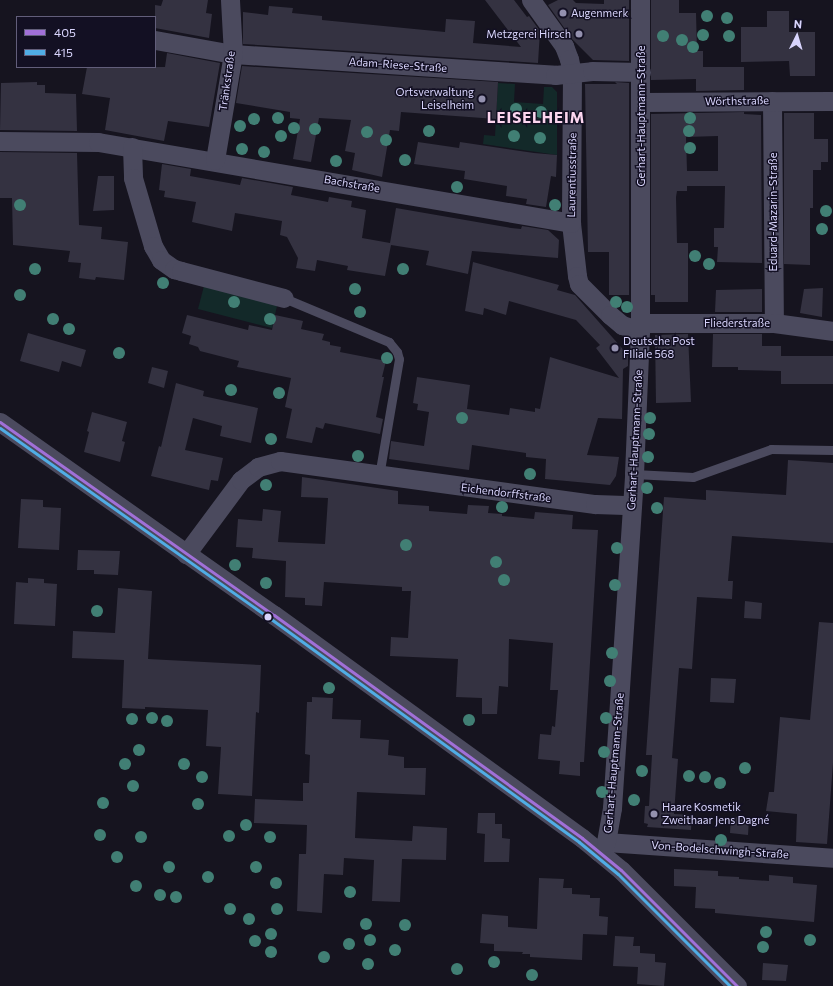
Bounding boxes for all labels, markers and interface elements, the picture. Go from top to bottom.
place label: Augenmerk [571,6,628,20]
marker: Augenmerk [558,8,568,18]
legend [16,16,156,68]
north arrow [777,16,817,56]
text: N [793,17,803,30]
text: 405 [54,25,76,39]
place label: Metzgerei Hirsch [486,27,571,41]
marker: Metzgerei Hirsch [574,29,584,39]
text: 415 [54,45,73,59]
street label: Gerhart-Hauptmann-Straße [634,46,648,186]
street label: Tränkstraße [216,50,238,112]
street label: Adam-Riese-Straße [348,55,448,75]
place label: Ortsverwaltung Leiselheim [395,86,474,112]
marker: Ortsverwaltung Leiselheim [477,94,487,104]
street label: Wörthstraße [705,94,769,108]
district label: LEISELHEIM [487,109,585,127]
street label: Laurentiusstraße [565,132,579,218]
street label: Eduard-Mazarin-Straße [766,153,780,271]
street label: Bachstraße [323,173,381,195]
street label: Fliederstraße [704,316,770,330]
place label: Deutsche Post FIliale 568 [623,335,695,361]
marker: Deutsche Post FIliale 568 [610,343,620,353]
street label: Gerhart-Hauptmann-Straße [625,369,645,511]
street label: Eichendorffstraße [460,481,552,505]
unlabelled marker [263,612,273,622]
street label: Gerhart-Hauptmann-Straße [601,692,627,834]
place label: Haare Kosmetik Zweithaar Jens Dagné [662,801,769,827]
marker: Haare Kosmetik Zweithaar Jens Dagné [649,809,659,819]
street label: Von-Bodelschwingh-Straße [651,839,789,861]

